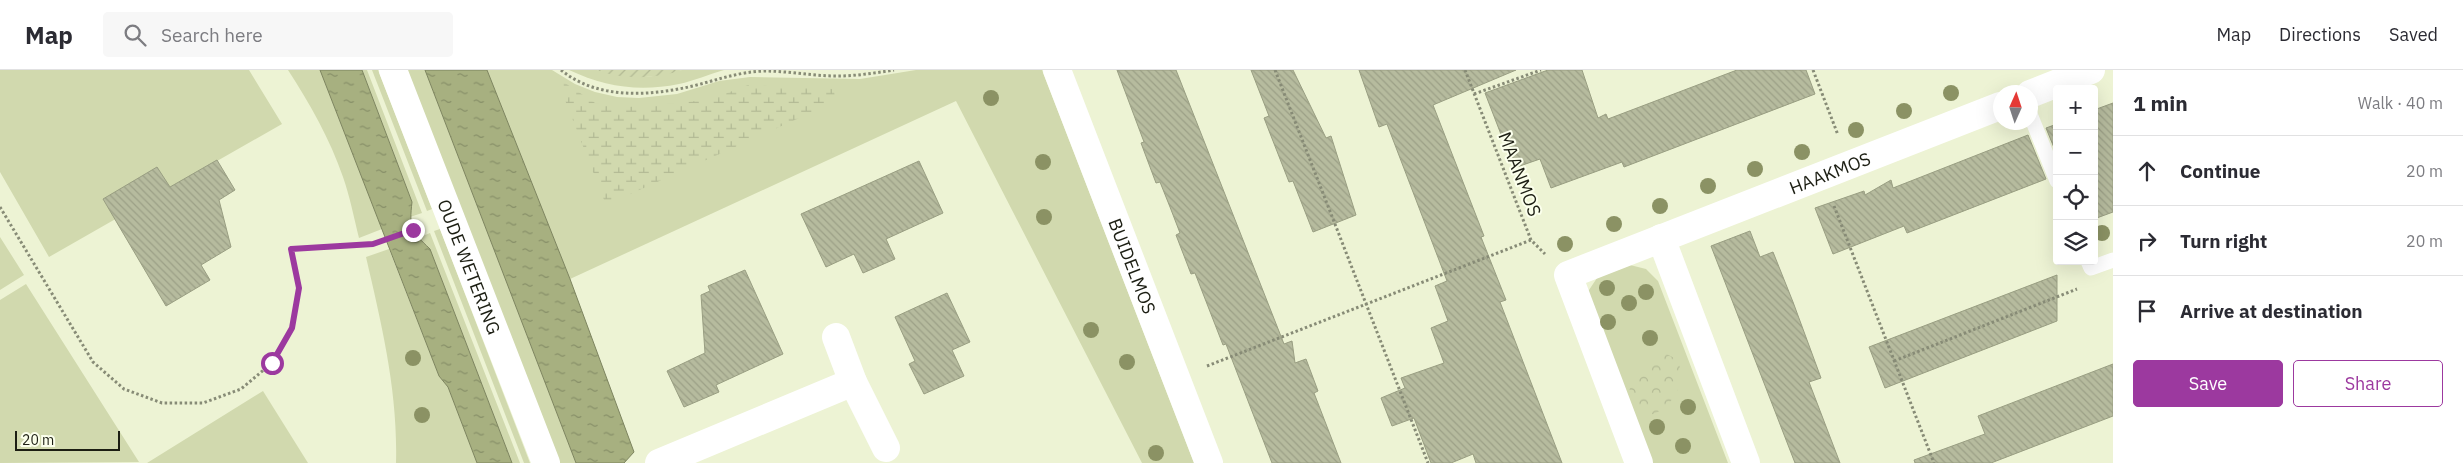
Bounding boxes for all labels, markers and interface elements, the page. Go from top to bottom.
search box [103,12,453,57]
text: Map [25,19,73,51]
icon: search [121,21,149,49]
text: Search here [161,23,263,47]
text: Map [2216,23,2251,46]
text: Directions [2279,23,2361,46]
text: Saved [2389,23,2438,46]
north arrow [1993,85,2038,130]
map controls [2053,85,2098,265]
button: + [2053,85,2098,130]
text: 1 min [2133,89,2188,117]
text: Walk · 40 m [2358,93,2443,113]
street label: MAANMOS [1493,129,1547,219]
button: − [2053,130,2098,175]
street label: HAAKMOS [1786,146,1874,199]
icon: ahead [2133,157,2161,185]
text: Continue [2180,159,2260,183]
text: 20 m [2406,161,2443,181]
button: locate [2053,175,2098,220]
street label: OUDE WETERING [433,196,506,337]
street label: BUIDELMOS [1104,215,1162,317]
route end [402,219,425,242]
button: layers [2053,220,2098,265]
icon: right [2133,227,2161,255]
text: Turn right [2180,229,2267,253]
text: 20 m [2406,231,2443,251]
icon: arrive [2133,297,2161,325]
text: Arrive at destination [2180,299,2363,323]
route start [261,352,284,375]
button: Save [2133,360,2283,407]
button: Share [2293,360,2443,407]
scale bar [15,428,120,451]
text: 20 m [22,431,54,449]

